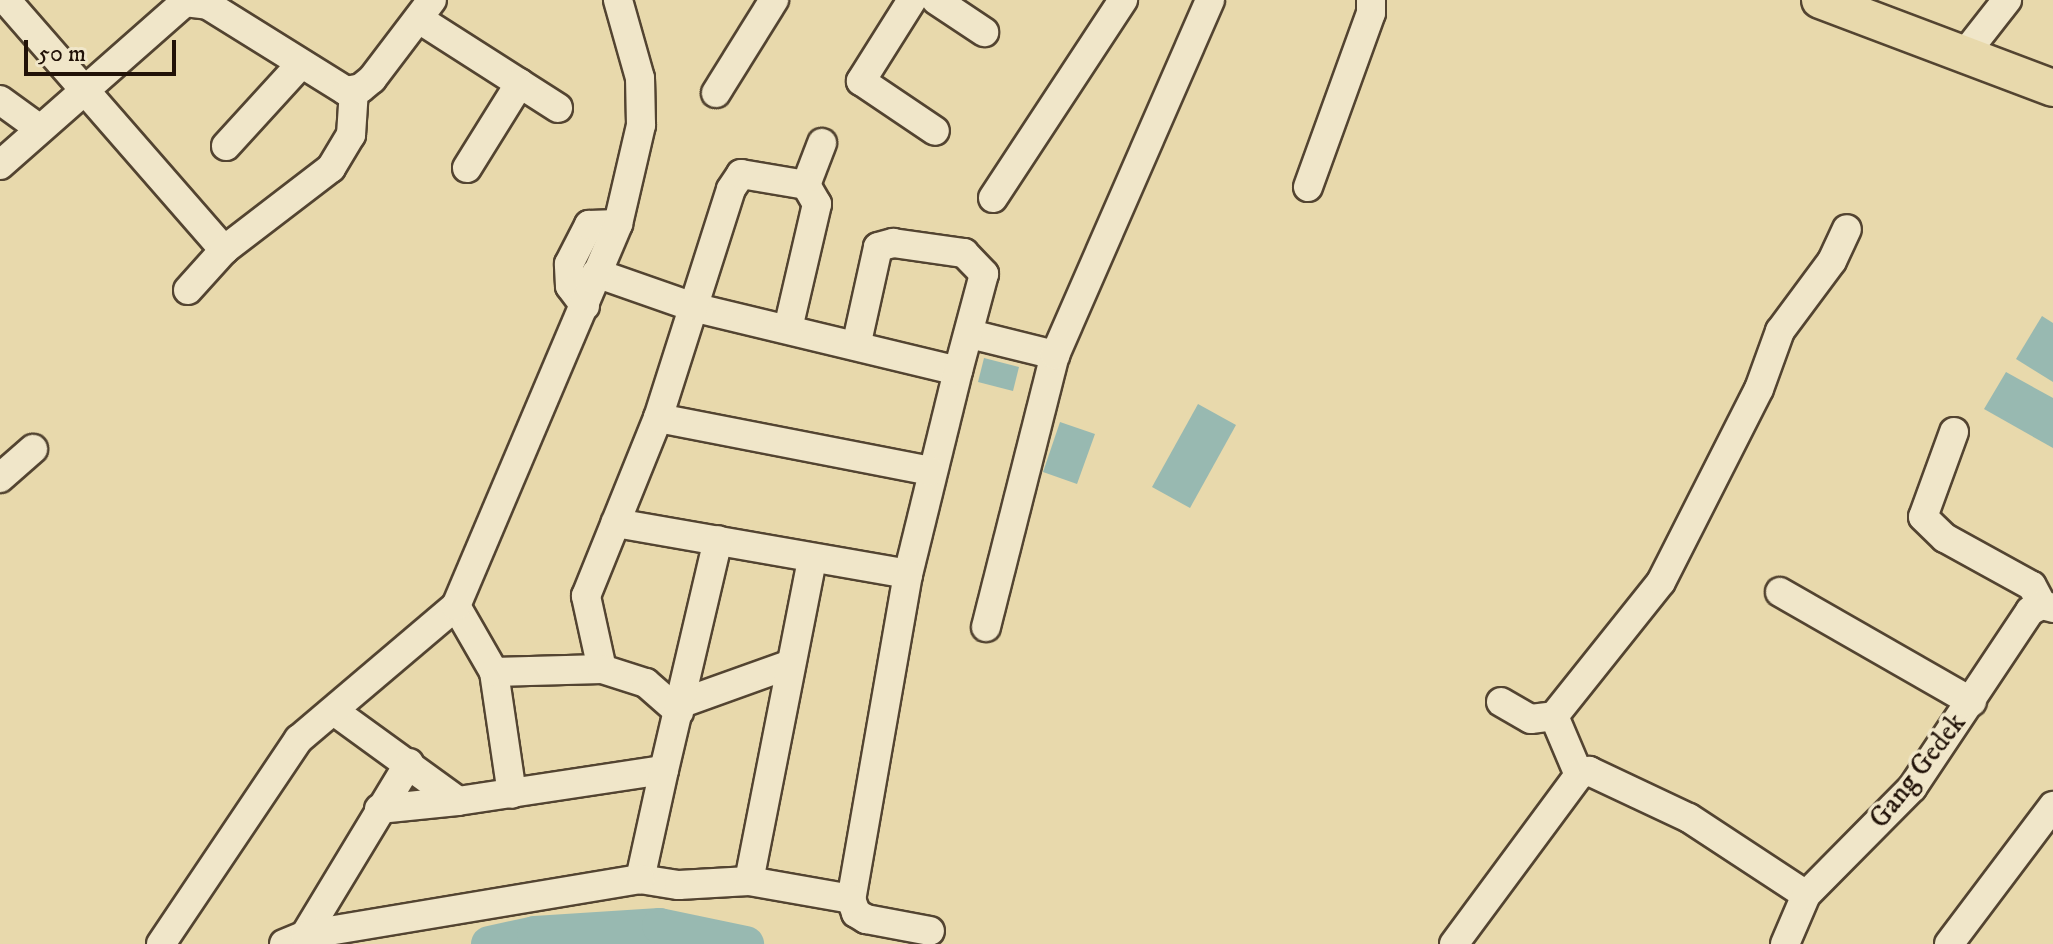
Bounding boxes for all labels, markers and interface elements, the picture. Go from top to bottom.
scale bar [28,24,180,74]
text: 50 m [38,39,86,69]
street label: Gang Gedek [1863,707,1973,835]

